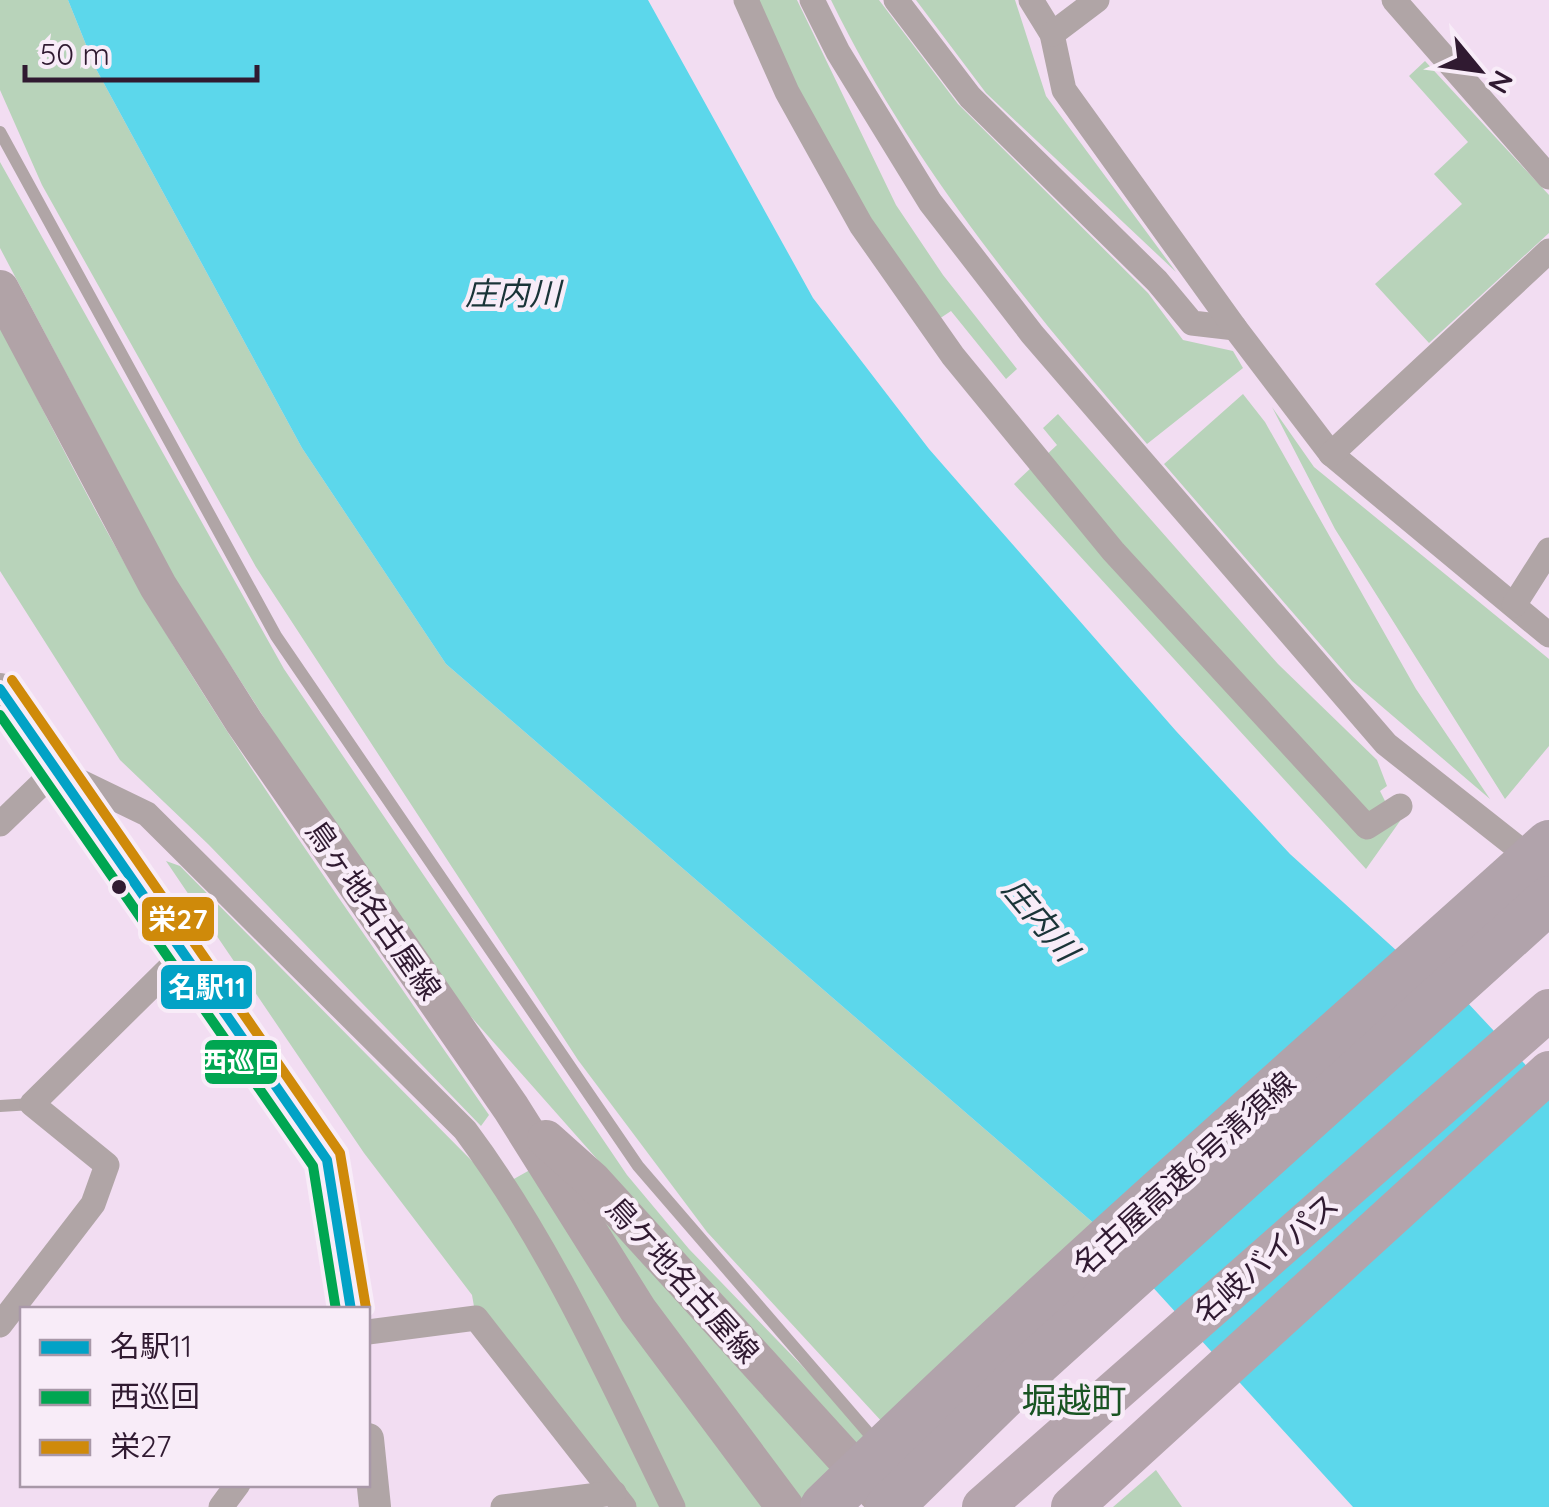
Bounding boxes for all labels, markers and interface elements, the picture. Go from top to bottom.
scale bar [25,20,258,82]
north arrow [1429,20,1529,120]
text: 50 m [40,35,110,73]
text: N [1481,65,1522,100]
water label: 庄内川 [465,273,564,313]
street label: 鳥ヶ地名古屋線 [298,813,450,1007]
water label: 庄内川 [995,869,1089,971]
unlabelled marker [109,877,129,897]
line badge: 栄27 [140,895,216,943]
text: 栄27 [148,901,208,936]
line badge: 名駅11 [159,963,254,1011]
text: 名駅11 [168,969,246,1004]
line badge: 西巡回 [203,1038,279,1086]
text: 西巡回 [199,1044,283,1079]
street label: 名古屋高速6号清須線 [1065,1063,1303,1283]
street label: 名岐バイパス [1186,1185,1346,1331]
street label: 鳥ケ地名古屋線 [599,1189,767,1371]
legend [20,1307,370,1487]
text: 名駅11 [110,1327,192,1365]
text: 西巡回 [110,1377,200,1415]
district label: 堀越町 [1021,1378,1127,1422]
text: 栄27 [110,1427,171,1465]

